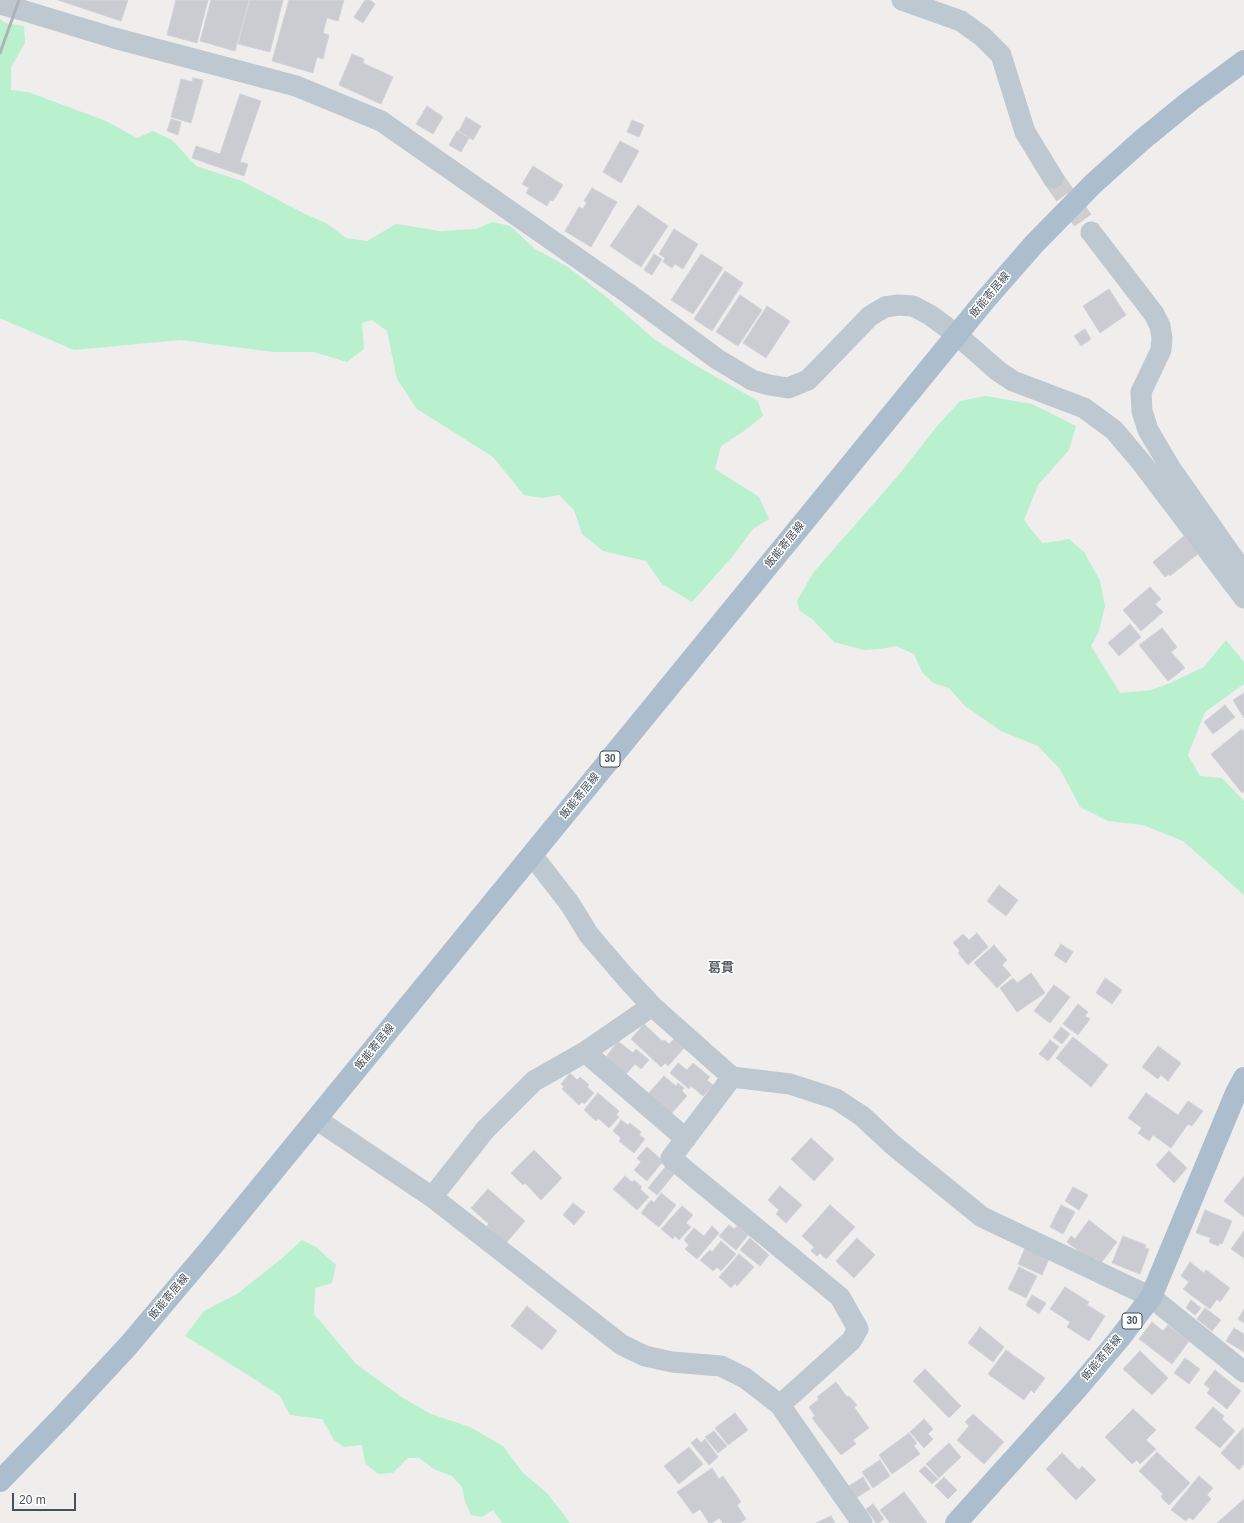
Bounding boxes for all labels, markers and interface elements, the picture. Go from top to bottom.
street label: 飯能寄居線 [967,270,1013,320]
street label: 飯能寄居線 [763,519,807,571]
road number: 30 [600,751,620,767]
street label: 飯能寄居線 [558,770,602,822]
district label: 葛貫 [708,960,734,976]
street label: 飯能寄居線 [353,1021,397,1073]
street label: 飯能寄居線 [146,1272,192,1322]
road number: 30 [1122,1313,1142,1329]
street label: 飯能寄居線 [1079,1333,1125,1383]
scale bar [14,1485,78,1511]
text: 20 m [19,1493,46,1507]

